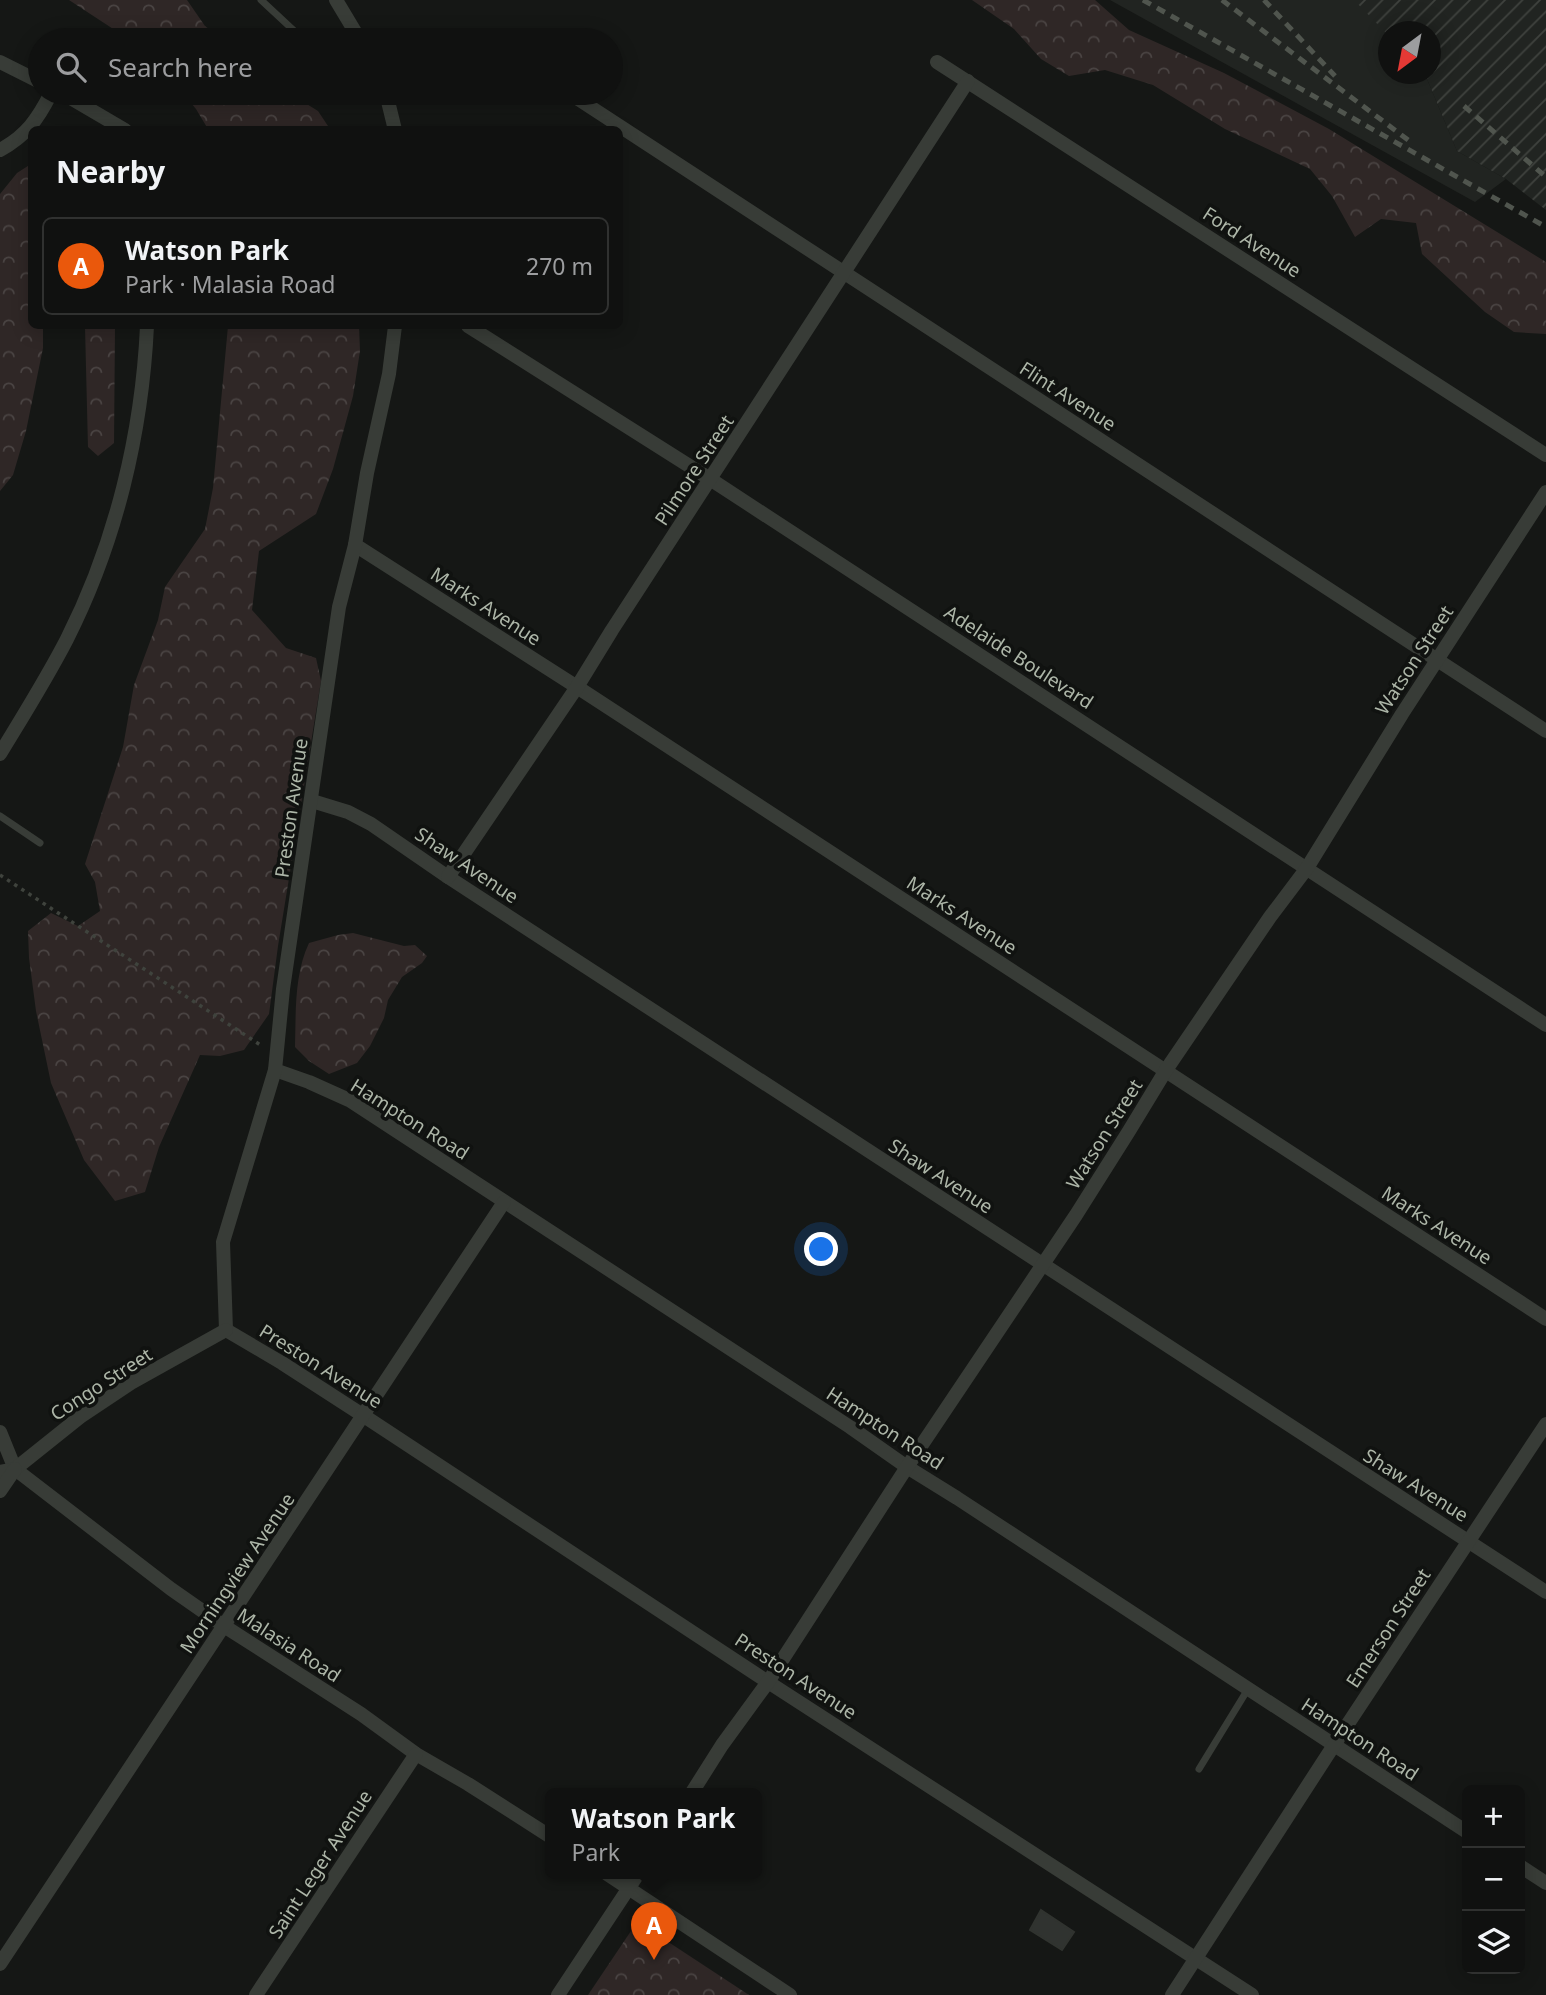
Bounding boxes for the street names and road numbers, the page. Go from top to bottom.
street label: Ford Avenue [1198,201,1306,283]
street label: Flint Avenue [1015,355,1121,437]
street label: Pilmore Street [649,410,739,530]
street label: Marks Avenue [426,561,546,651]
street label: Adelaide Boulevard [940,599,1098,715]
street label: Watson Street [1369,600,1459,720]
street label: Preston Avenue [268,737,314,879]
street label: Shaw Avenue [410,821,524,909]
street label: Marks Avenue [902,870,1022,960]
street label: Hampton Road [346,1072,474,1166]
street label: Watson Street [1060,1074,1148,1194]
street label: Shaw Avenue [884,1133,998,1219]
street label: Marks Avenue [1377,1180,1497,1270]
street label: Preston Avenue [255,1318,387,1414]
street label: Congo Street [45,1341,157,1427]
street label: Hampton Road [821,1380,949,1476]
street label: Shaw Avenue [1358,1442,1474,1528]
street label: Morningview Avenue [174,1488,300,1658]
street label: Emerson Street [1340,1563,1436,1693]
street label: Malasia Road [232,1602,346,1688]
street label: Preston Avenue [730,1627,862,1725]
street label: Hampton Road [1296,1691,1424,1787]
street label: Saint Leger Avenue [262,1785,378,1943]

